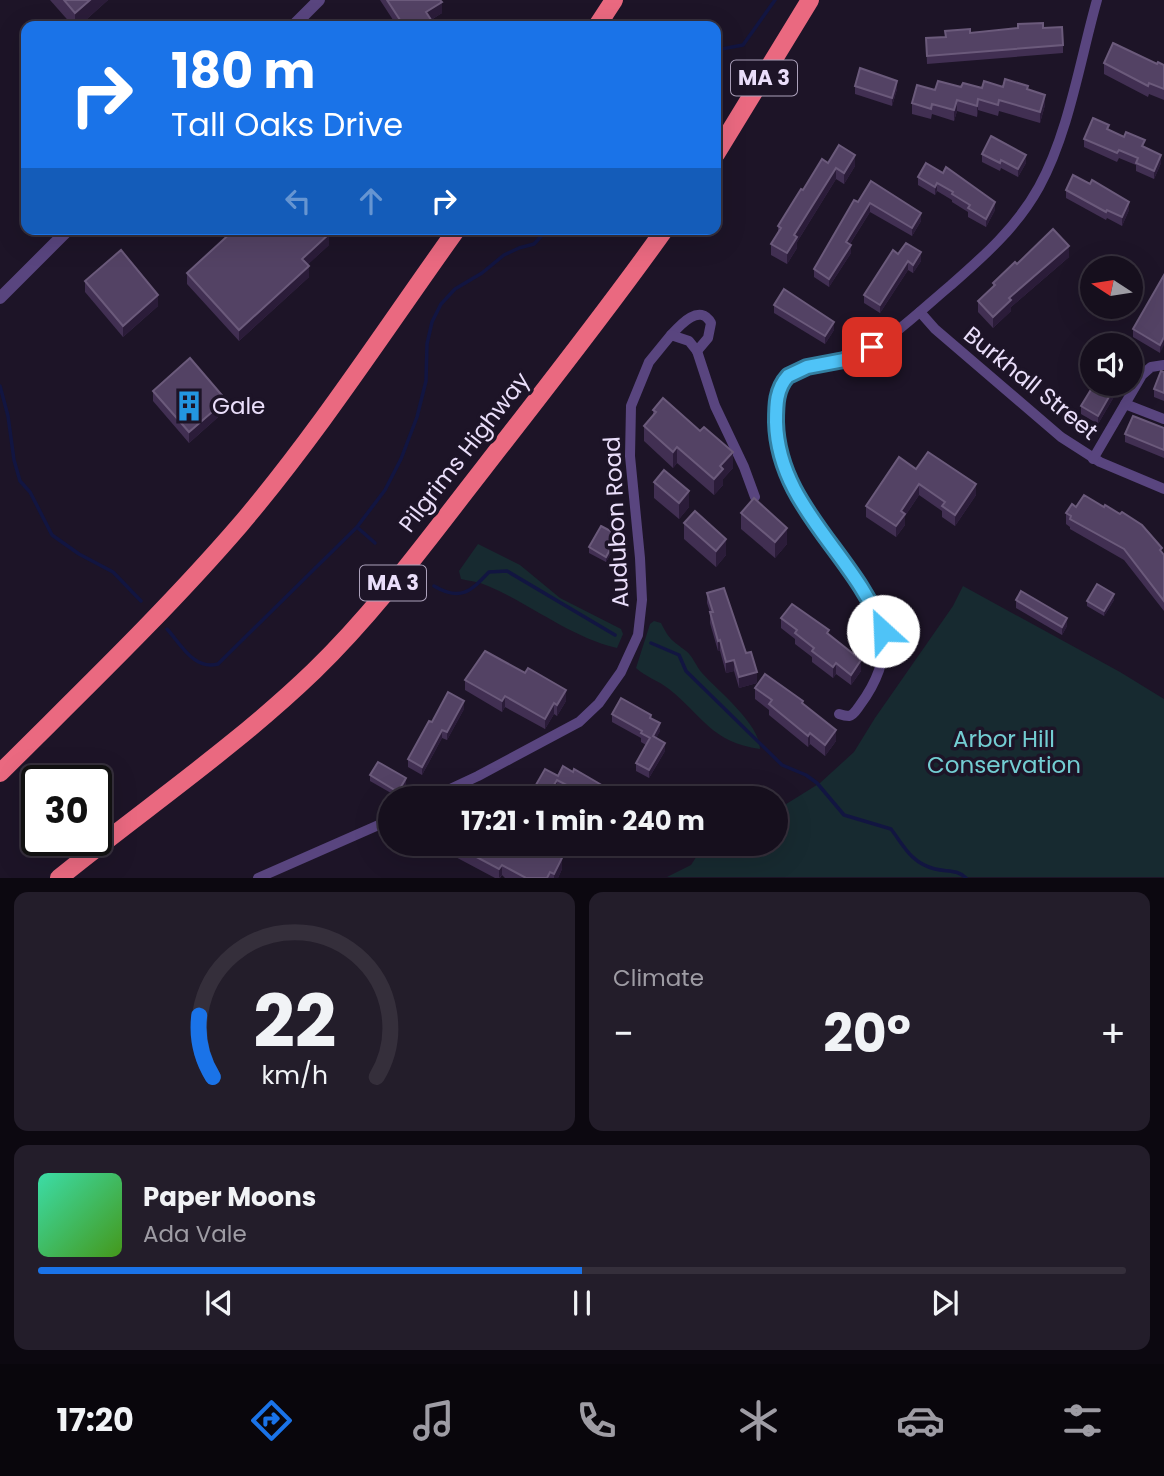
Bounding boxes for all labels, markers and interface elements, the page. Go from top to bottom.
text: 180 m [171,37,315,105]
icon: right [56,49,147,140]
road number: MA 3 [731,60,797,96]
text: Tall Oaks Drive [171,102,403,147]
icon: left [279,182,317,220]
icon: ahead [352,182,390,220]
icon: right [425,182,463,220]
north arrow [1080,256,1143,318]
map controls [1080,256,1143,396]
pin [842,317,902,377]
street label: Burkhall Street [957,319,1105,447]
icon: arrive [853,328,891,366]
button: sound [1080,333,1143,396]
street label: Pilgrims Highway [391,365,537,539]
building icon: Gale [172,389,206,423]
place label: Gale [212,390,265,422]
street label: Audubon Road [596,436,636,608]
road number: MA 3 [360,566,426,600]
position arrow [846,594,920,668]
park label: Arbor Hill Conservation [927,723,1081,781]
speed limit sign: 30 [21,765,112,856]
text: 17:21 · 1 min · 240 m [461,803,705,839]
text: Climate [613,962,704,994]
text: 22 [253,972,336,1073]
text: 20° [823,997,911,1070]
text: − [613,1007,634,1060]
text: + [1100,1007,1126,1060]
text: km/h [261,1058,328,1093]
text: Paper Moons [143,1179,316,1215]
text: Ada Vale [143,1218,247,1250]
icon: previous [200,1284,238,1322]
icon: pause [563,1284,601,1322]
icon: next [926,1284,964,1322]
icon: directions [247,1396,296,1445]
icon: music [409,1396,458,1445]
icon: phone [572,1396,621,1445]
icon: climate [734,1396,783,1445]
icon: car [896,1396,945,1445]
icon: filters [1058,1396,1107,1445]
text: 17:20 [57,1397,134,1442]

